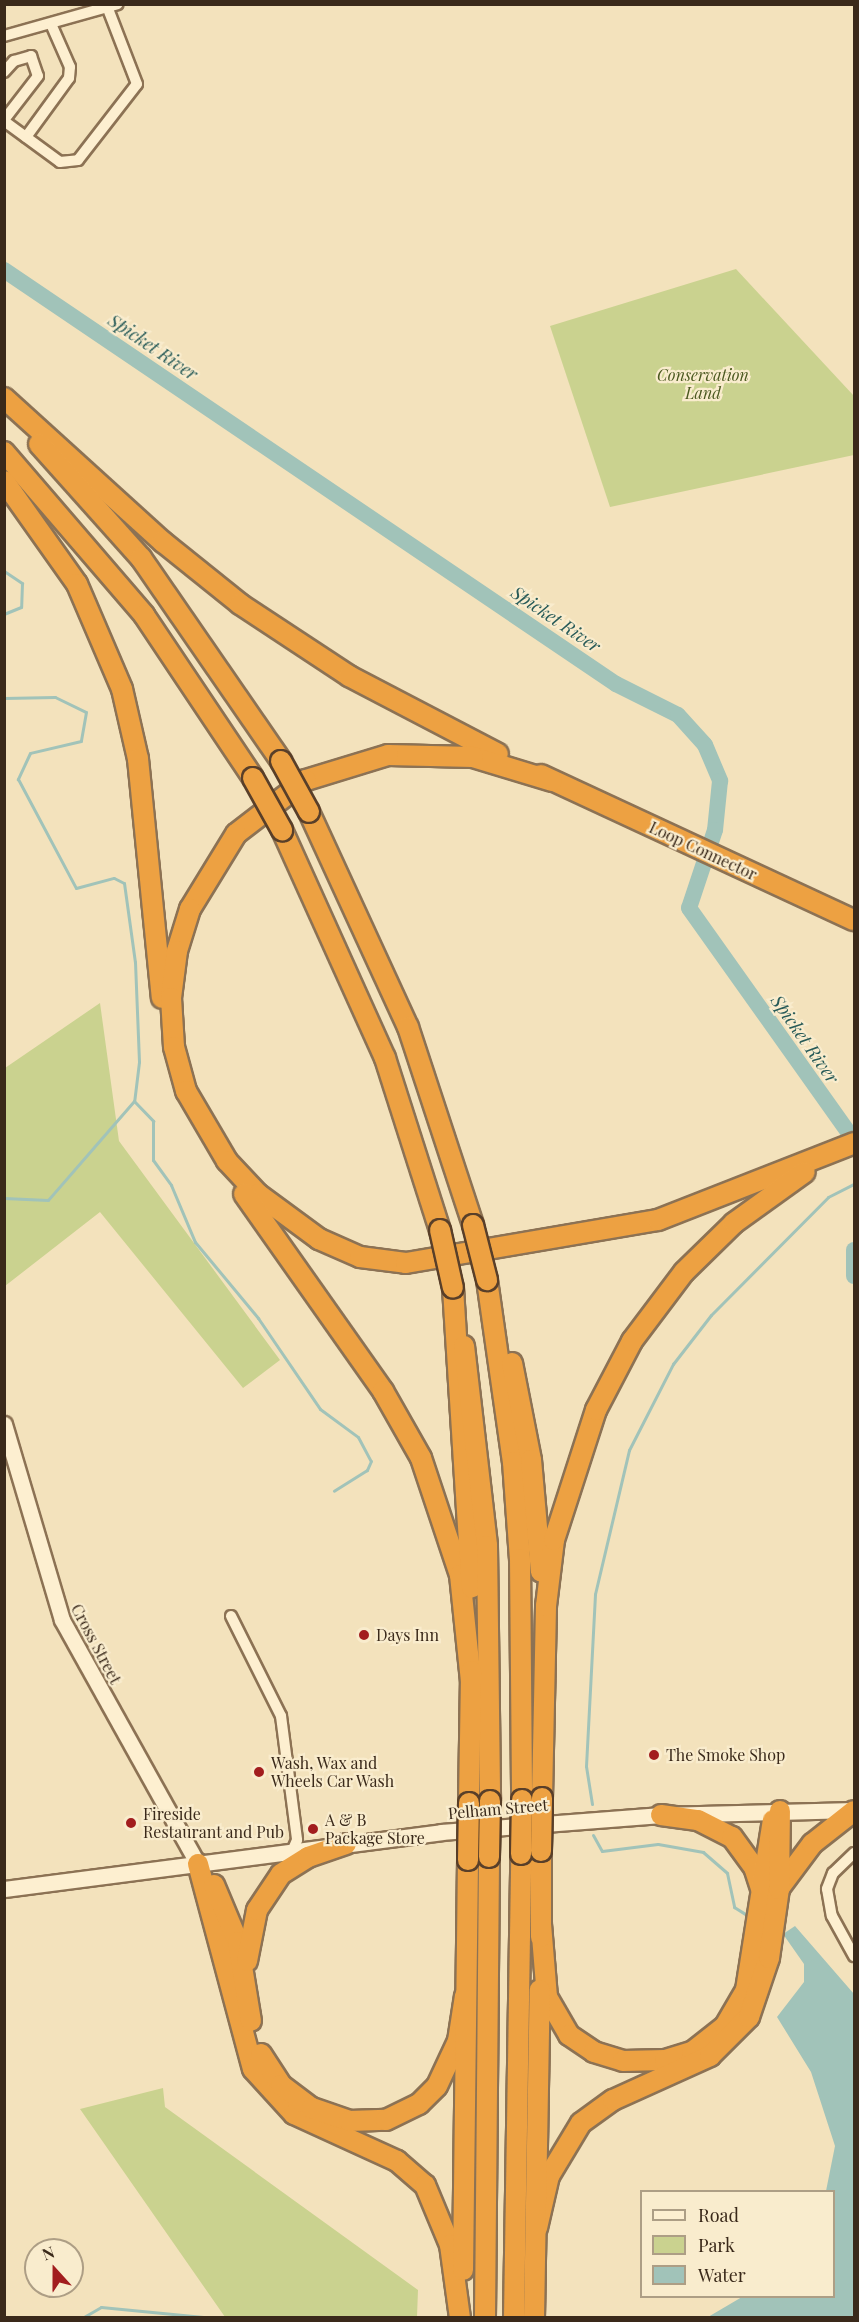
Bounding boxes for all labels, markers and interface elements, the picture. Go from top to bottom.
water label: Spicket River [104,309,202,385]
park label: Conservation Land [657,365,749,403]
water label: Spicket River [507,581,605,657]
street label: Loop Connector [646,818,760,884]
water label: Spicket River [767,991,843,1087]
street label: Cross Street [67,1601,125,1687]
place label: Days Inn [376,1625,439,1645]
marker: Days Inn [357,1628,371,1642]
place label: The Smoke Shop [666,1745,785,1765]
marker: The Smoke Shop [647,1748,661,1762]
place label: Wash, Wax and Wheels Car Wash [271,1753,395,1791]
marker: Wash, Wax and Wheels Car Wash [252,1765,266,1779]
street label: Pelham Street [447,1795,549,1823]
place label: Fireside Restaurant and Pub [143,1804,284,1842]
place label: A & B Package Store [325,1810,425,1848]
marker: Fireside Restaurant and Pub [124,1816,138,1830]
marker: A & B Package Store [306,1822,320,1836]
legend [640,2190,835,2298]
text: Road [698,2203,739,2227]
text: Park [698,2233,735,2257]
north arrow [24,2238,84,2298]
text: N [39,2241,57,2264]
text: Water [698,2263,746,2287]

